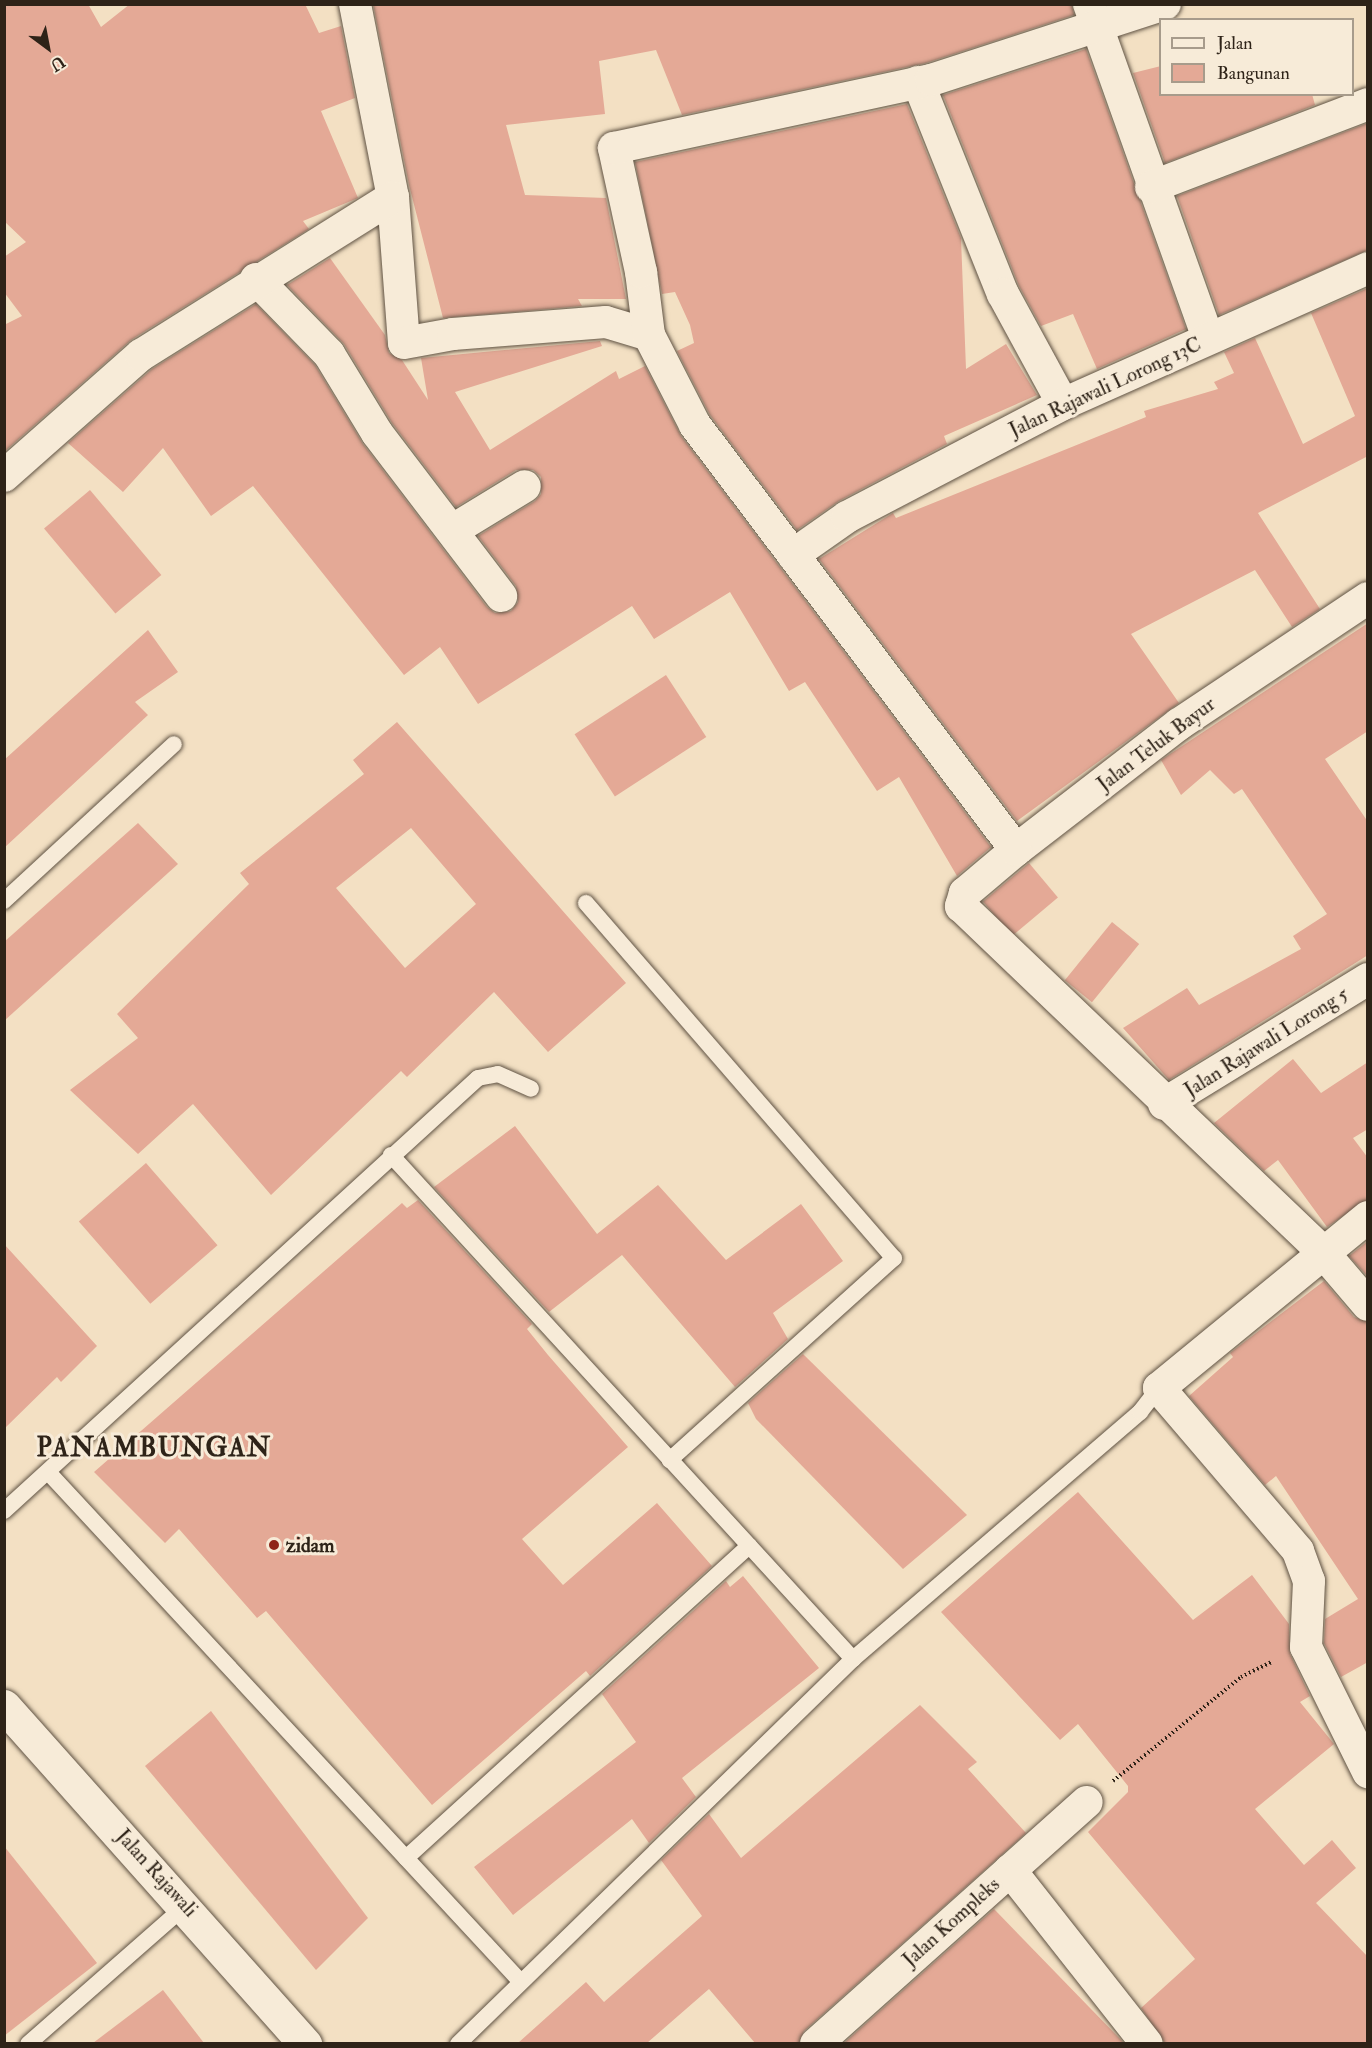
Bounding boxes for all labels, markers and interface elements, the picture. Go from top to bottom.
north arrow [18,18,78,78]
legend [1159,18,1354,96]
text: Jalan [1217,32,1253,55]
text: U [47,51,69,75]
text: Bangunan [1217,62,1290,85]
street label: Jalan Rajawali Lorong 13C [1005,332,1205,442]
street label: Jalan Teluk Bayur [1092,692,1220,796]
street label: Jalan Rajawali Lorong 5 [1180,982,1352,1102]
district label: PANAMBUNGAN [36,1433,272,1465]
place label: zidam [286,1533,334,1557]
marker: zidam [267,1538,281,1552]
street label: Jalan Rajawali [111,1824,203,1922]
street label: Jalan Kompleks [898,1872,1004,1972]

